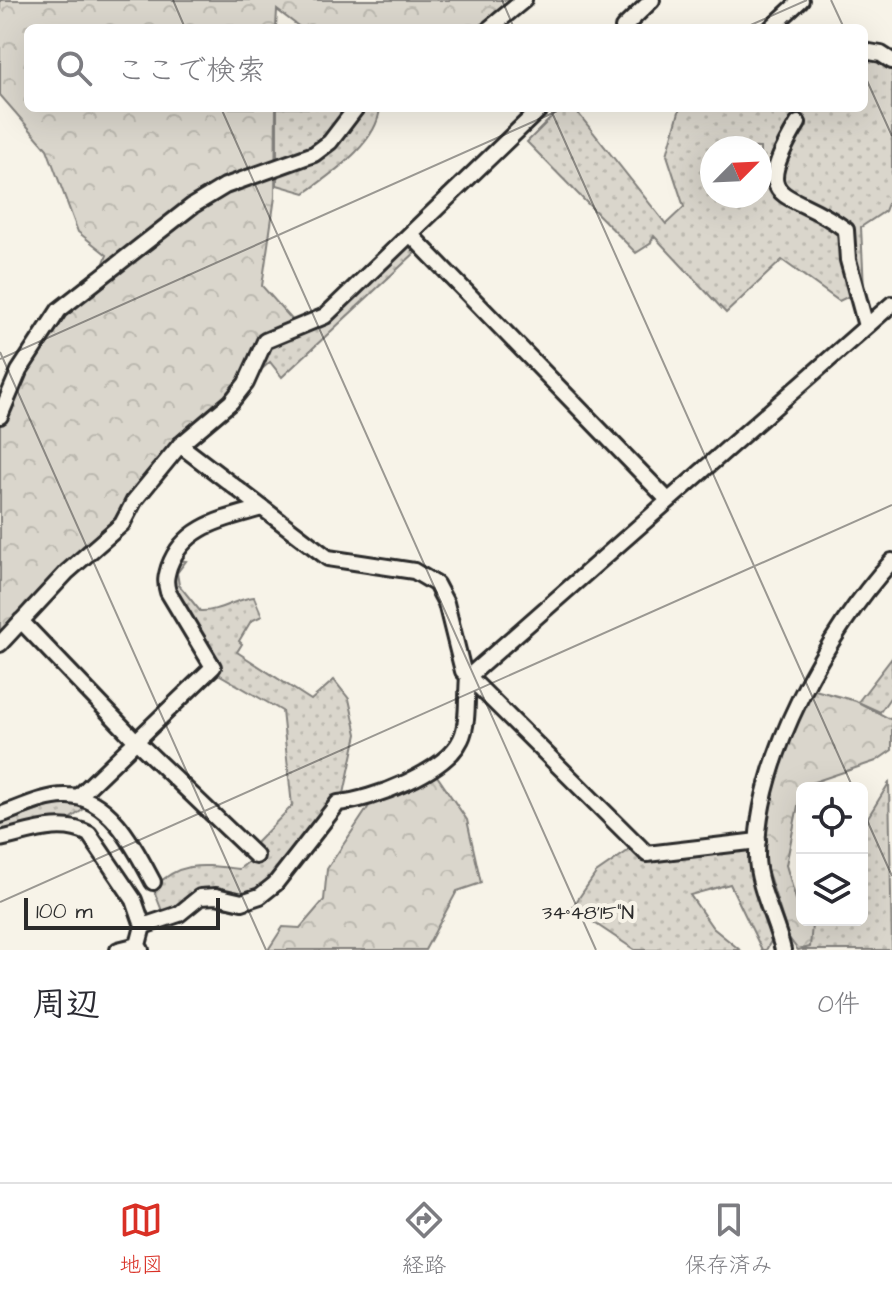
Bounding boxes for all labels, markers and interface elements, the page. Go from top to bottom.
search box [24,24,868,112]
icon: search [52,46,96,90]
text: ここで検索 [116,50,266,92]
north arrow [700,136,772,208]
map controls [796,782,868,926]
button: locate [796,782,868,854]
button: layers [796,854,868,926]
scale bar [24,894,220,930]
text: 100 m [36,896,93,927]
text: 34°48'15"N [542,899,634,927]
text: 周辺 [32,981,100,1029]
text: 0件 [818,986,860,1022]
tab: 地図 [119,1198,163,1281]
tab: 経路 [402,1198,446,1281]
tab: 保存済み [685,1198,773,1281]

